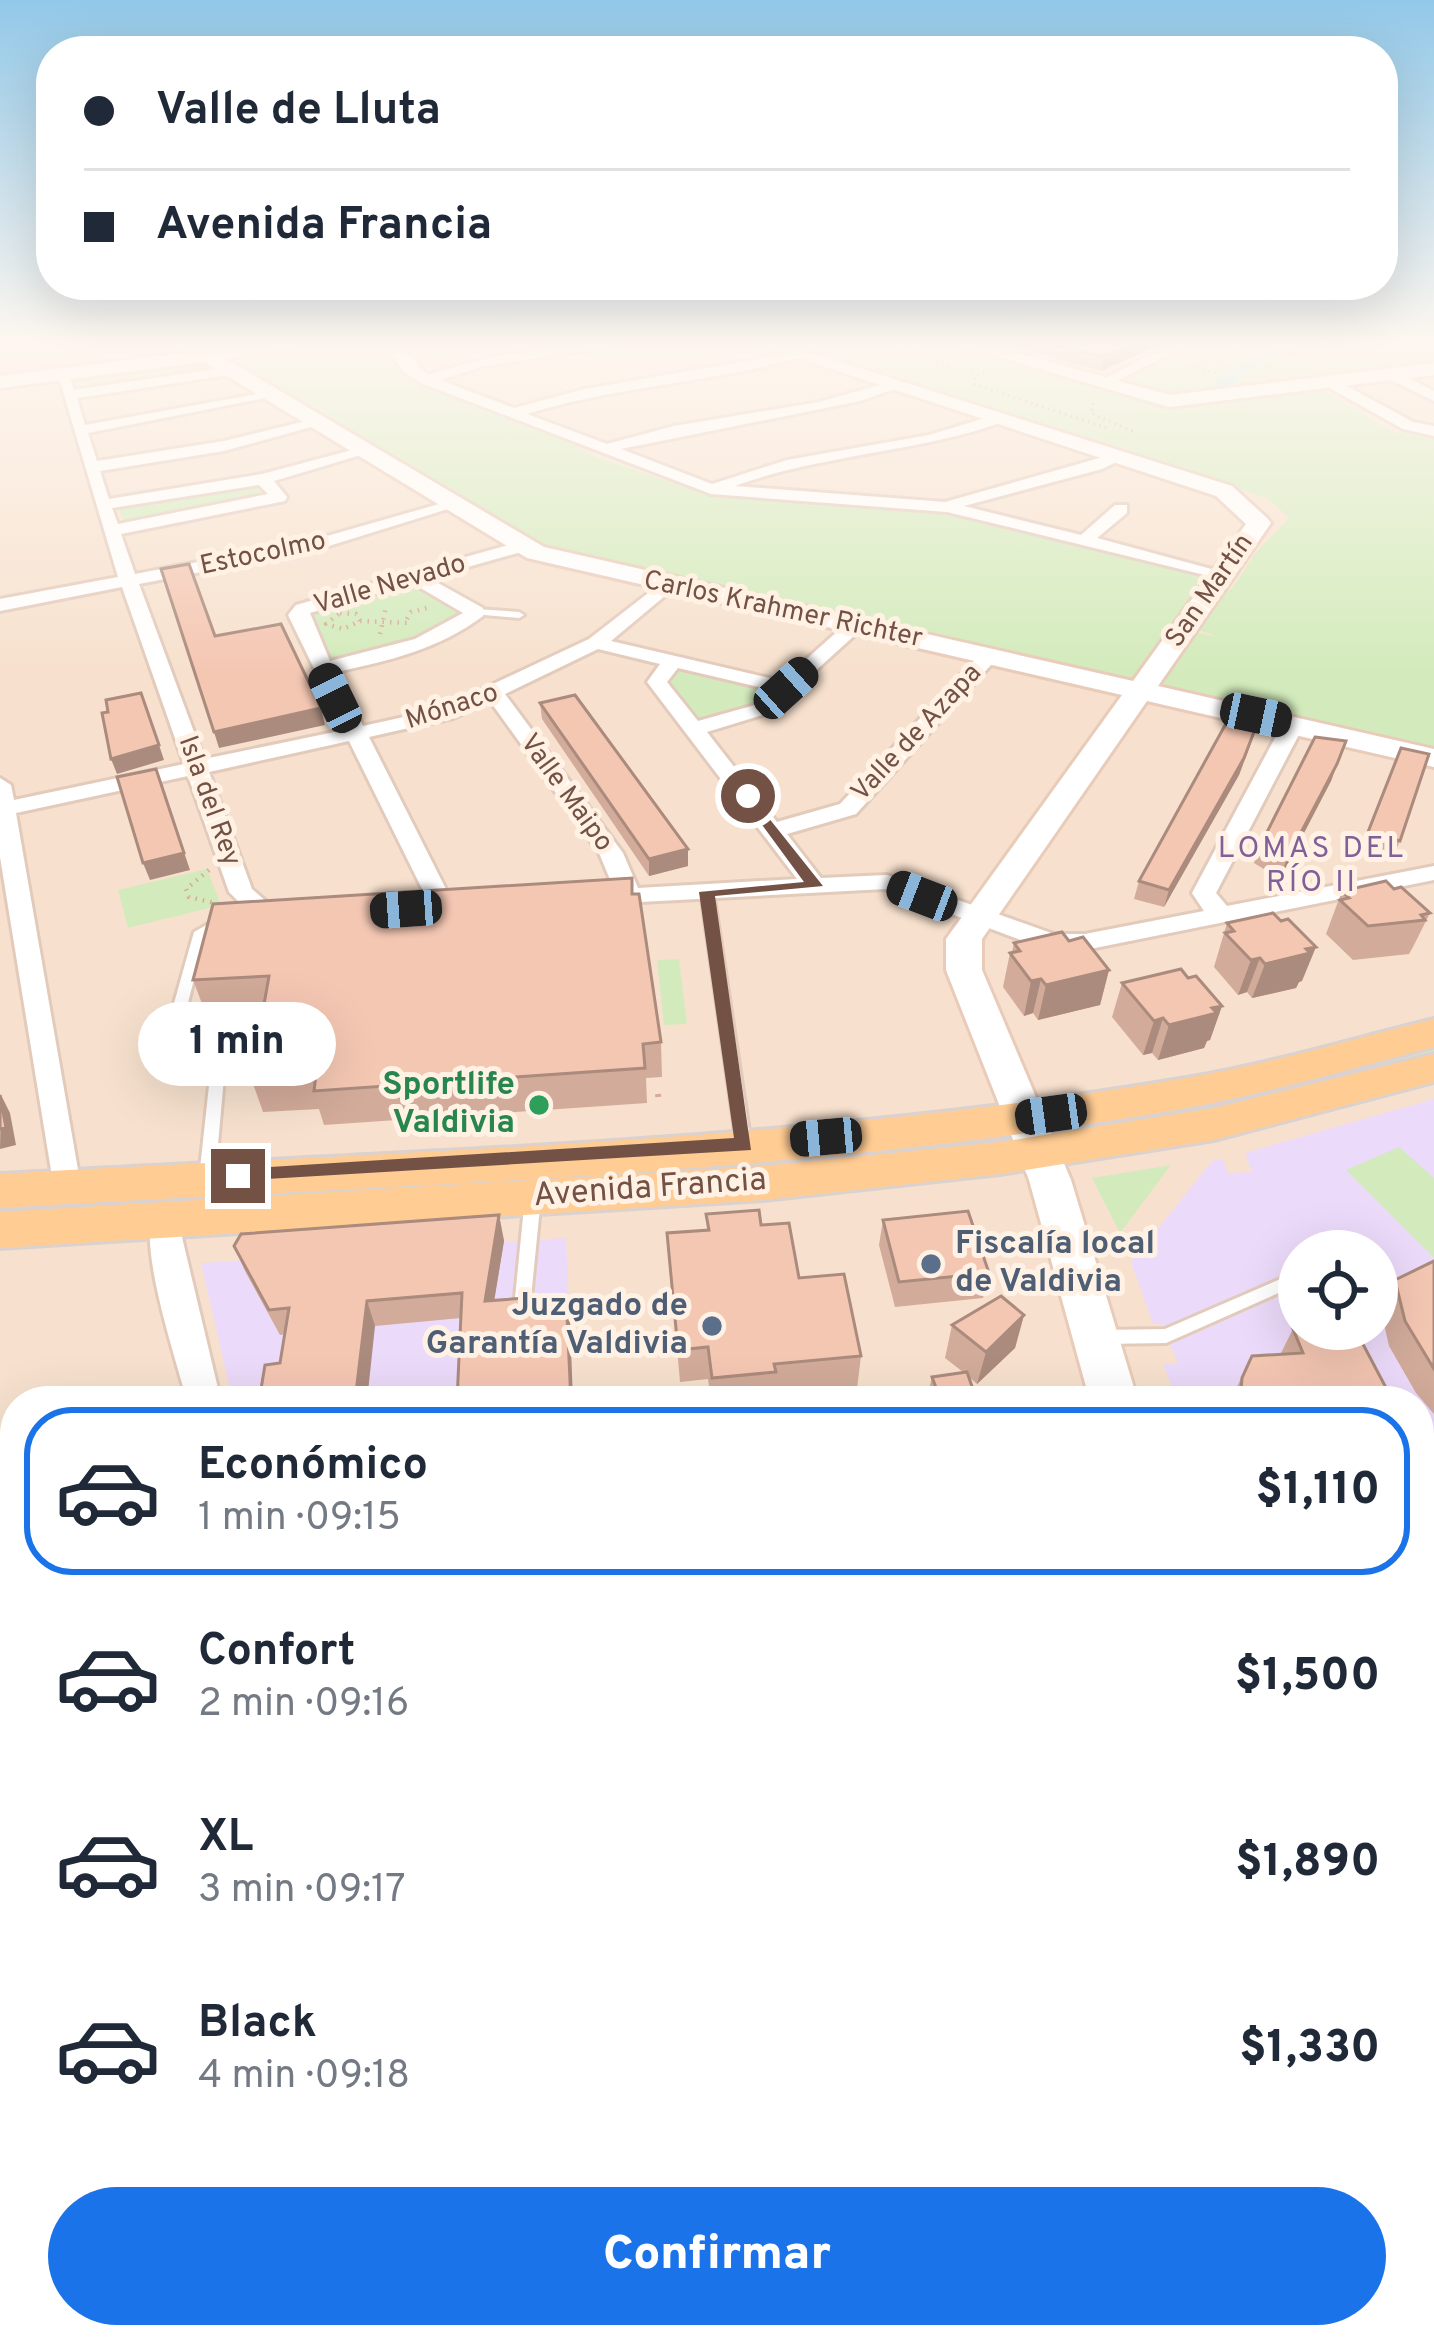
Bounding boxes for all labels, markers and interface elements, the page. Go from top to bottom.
text: Valle de Lluta [156,83,441,140]
text: Avenida Francia [156,198,492,255]
street label: Estocolmo [197,524,329,584]
street label: San Martín [1159,528,1261,654]
street label: Valle Nevado [310,547,470,623]
street label: Carlos Krahmer Richter [641,564,925,656]
car [747,651,825,725]
street label: Valle de Azapa [844,657,990,809]
car [303,658,367,738]
street label: Mónaco [401,676,503,738]
car [1217,690,1295,740]
street label: Valle Maipo [512,727,620,859]
street label: Isla del Rey [170,731,248,871]
route start [721,769,775,823]
district label: LOMAS DEL RÍO II [1218,831,1406,902]
car [882,866,962,926]
car [369,889,443,929]
callout: 1 min [139,1002,337,1086]
text: 1 min [189,1019,285,1068]
place label: Sportlife Valdivia [382,1065,515,1145]
car [1013,1091,1089,1137]
marker: Sportlife Valdivia [526,1092,552,1118]
car [789,1116,863,1158]
route end [211,1149,265,1203]
street label: Avenida Francia [532,1160,768,1218]
place label: Fiscalía local de Valdivia [955,1224,1155,1304]
map controls [1278,1230,1398,1350]
button: locate [1278,1230,1398,1350]
marker: Fiscalía local de Valdivia [918,1251,944,1277]
place label: Juzgado de Garantía Valdivia [426,1286,688,1366]
marker: Juzgado de Garantía Valdivia [699,1313,725,1339]
icon: car [54,1437,162,1545]
text: Económico [198,1438,428,1495]
text: $1,110 [1255,1463,1380,1520]
text: 1 min · 09:15 [198,1495,401,1544]
icon: car [54,1623,162,1731]
text: Confort [198,1624,355,1681]
text: $1,500 [1235,1649,1380,1706]
text: 2 min · 09:16 [198,1681,409,1730]
icon: car [54,1809,162,1917]
text: XL [198,1810,253,1867]
text: $1,890 [1235,1835,1380,1892]
text: 3 min · 09:17 [198,1867,406,1916]
icon: car [54,1995,162,2103]
text: Black [198,1996,317,2053]
text: $1,330 [1239,2021,1380,2078]
text: 4 min · 09:18 [198,2053,410,2102]
button: Confirmar [48,2187,1386,2325]

